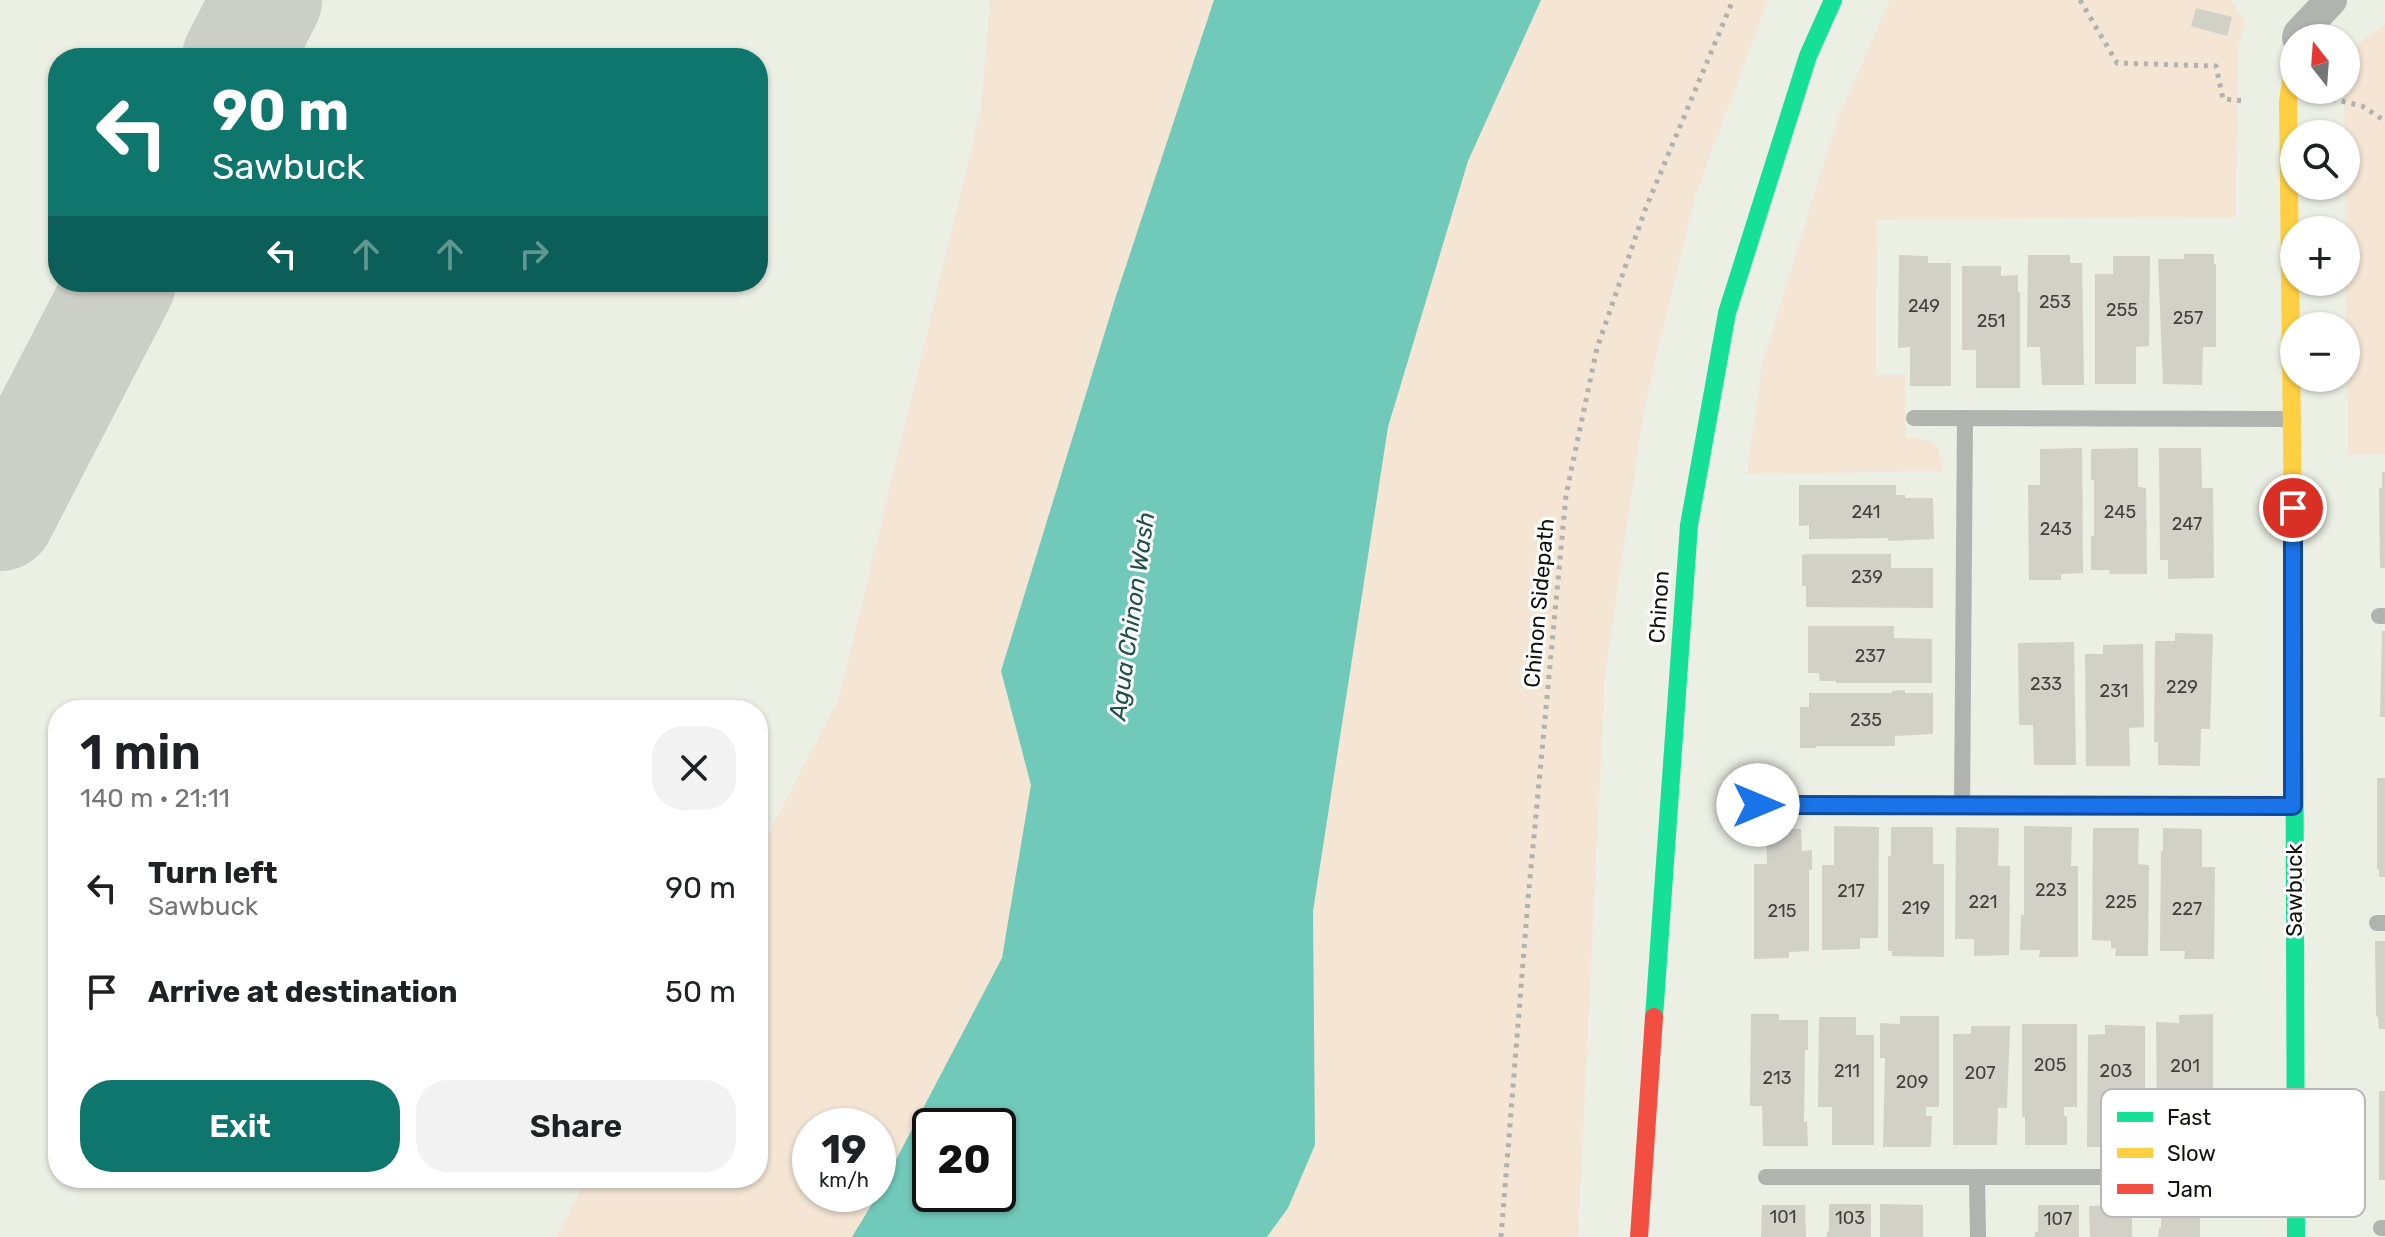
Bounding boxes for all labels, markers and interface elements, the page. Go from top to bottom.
north arrow [2280,24,2360,104]
map controls [2280,24,2360,392]
text: 90 m [212,78,349,144]
icon: left [80,80,184,184]
button: search [2280,120,2360,200]
text: Sawbuck [212,145,365,188]
button: + [2280,216,2360,296]
icon: left [260,232,304,276]
icon: ahead [344,232,388,276]
icon: ahead [428,232,472,276]
icon: right [512,232,556,276]
house number: 253 [2039,291,2071,313]
house number: 249 [1908,295,1940,317]
house number: 255 [2106,299,2138,321]
house number: 257 [2173,307,2203,329]
house number: 251 [1977,310,2005,332]
button: − [2280,312,2360,392]
pin [2259,474,2327,542]
icon: arrive [2271,486,2315,530]
house number: 241 [1852,501,1880,523]
house number: 245 [2104,501,2136,523]
water label: Agua Chinon Wash [1103,510,1160,724]
house number: 247 [2172,513,2202,535]
street label: Chinon Sidepath [1518,517,1560,689]
house number: 243 [2040,518,2072,540]
house number: 239 [1851,566,1883,588]
street label: Chinon [1643,570,1675,644]
house number: 237 [1855,645,1885,667]
house number: 233 [2030,673,2062,695]
house number: 229 [2166,676,2198,698]
house number: 231 [2100,680,2128,702]
house number: 235 [1850,709,1882,731]
text: 1 min [80,724,201,781]
button: close [652,726,736,810]
position arrow [1716,763,1800,847]
text: 140 m · 21:11 [80,783,230,814]
street label: Sawbuck [2281,843,2308,937]
text: Turn left [148,855,278,891]
icon: left [80,866,124,910]
text: 90 m [665,870,736,906]
house number: 223 [2035,879,2067,901]
house number: 217 [1837,880,1865,902]
text: Sawbuck [148,891,258,922]
house number: 221 [1969,891,1997,913]
house number: 225 [2105,891,2137,913]
house number: 219 [1902,897,1930,919]
house number: 227 [2172,898,2202,920]
house number: 215 [1768,900,1796,922]
icon: arrive [80,970,124,1014]
text: Arrive at destination [148,974,458,1010]
text: 50 m [665,974,736,1010]
house number: 205 [2034,1054,2066,1076]
house number: 201 [2170,1055,2200,1077]
house number: 211 [1834,1060,1860,1082]
house number: 203 [2100,1060,2132,1082]
house number: 207 [1964,1062,1996,1084]
house number: 213 [1762,1067,1792,1089]
house number: 209 [1896,1071,1928,1093]
button: Exit [80,1080,400,1172]
button: Share [416,1080,736,1172]
legend [2101,1089,2365,1217]
text: Fast [2167,1104,2212,1131]
speed limit sign: 20 [912,1108,1016,1212]
text: 19 [821,1126,867,1173]
text: Slow [2167,1140,2216,1167]
text: km/h [819,1168,869,1192]
text: Jam [2167,1176,2213,1203]
house number: 101 [1770,1206,1796,1228]
house number: 103 [1835,1207,1865,1229]
house number: 107 [2044,1208,2072,1230]

